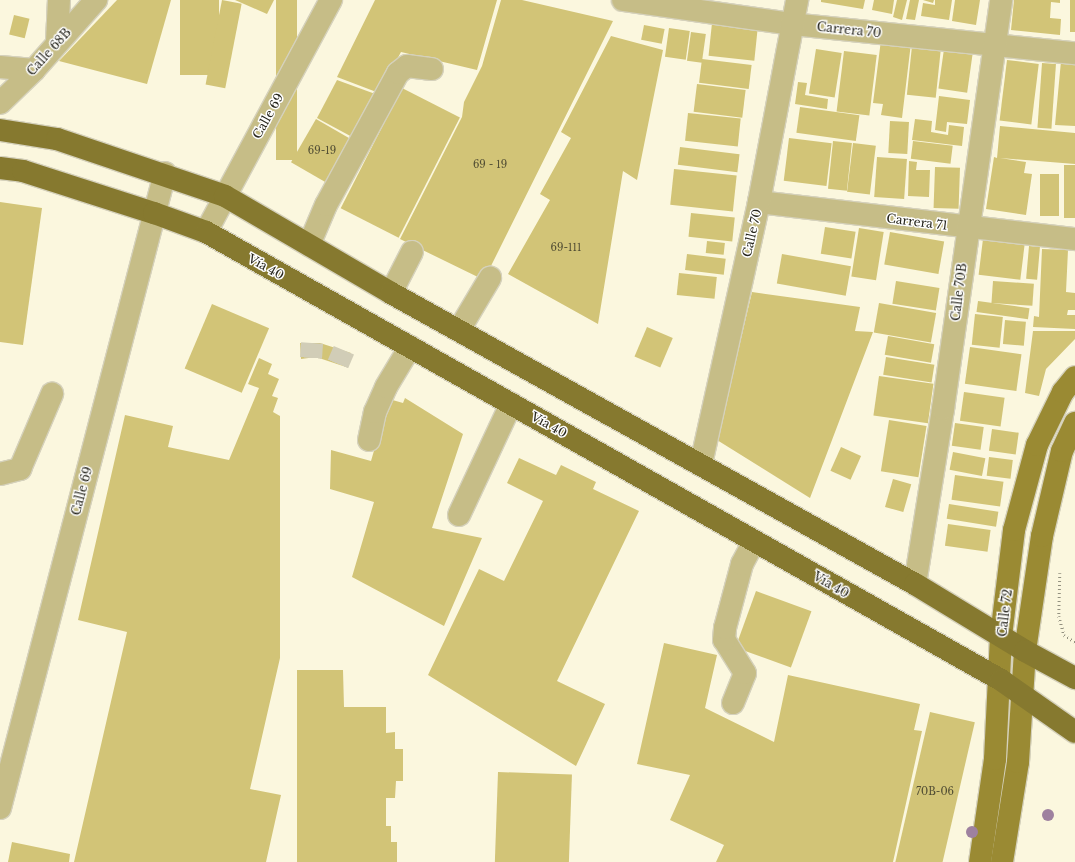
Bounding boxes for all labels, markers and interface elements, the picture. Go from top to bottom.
street label: Carrera 70 [816,19,882,41]
street label: Calle 68B [24,25,74,79]
street label: Calle 69 [250,91,286,141]
house number: 69-19 [308,145,336,157]
house number: 69 - 19 [473,159,507,171]
street label: Calle 70 [739,208,765,258]
street label: Carrera 71 [886,211,948,233]
house number: 69-111 [551,242,581,254]
street label: Vía 40 [246,251,286,283]
street label: Calle 70B [948,262,970,322]
street label: Vía 40 [529,409,569,441]
street label: Calle 69 [69,465,95,517]
street label: Vía 40 [811,569,851,601]
street label: Calle 72 [995,588,1015,638]
house number: 70B-06 [916,786,954,798]

